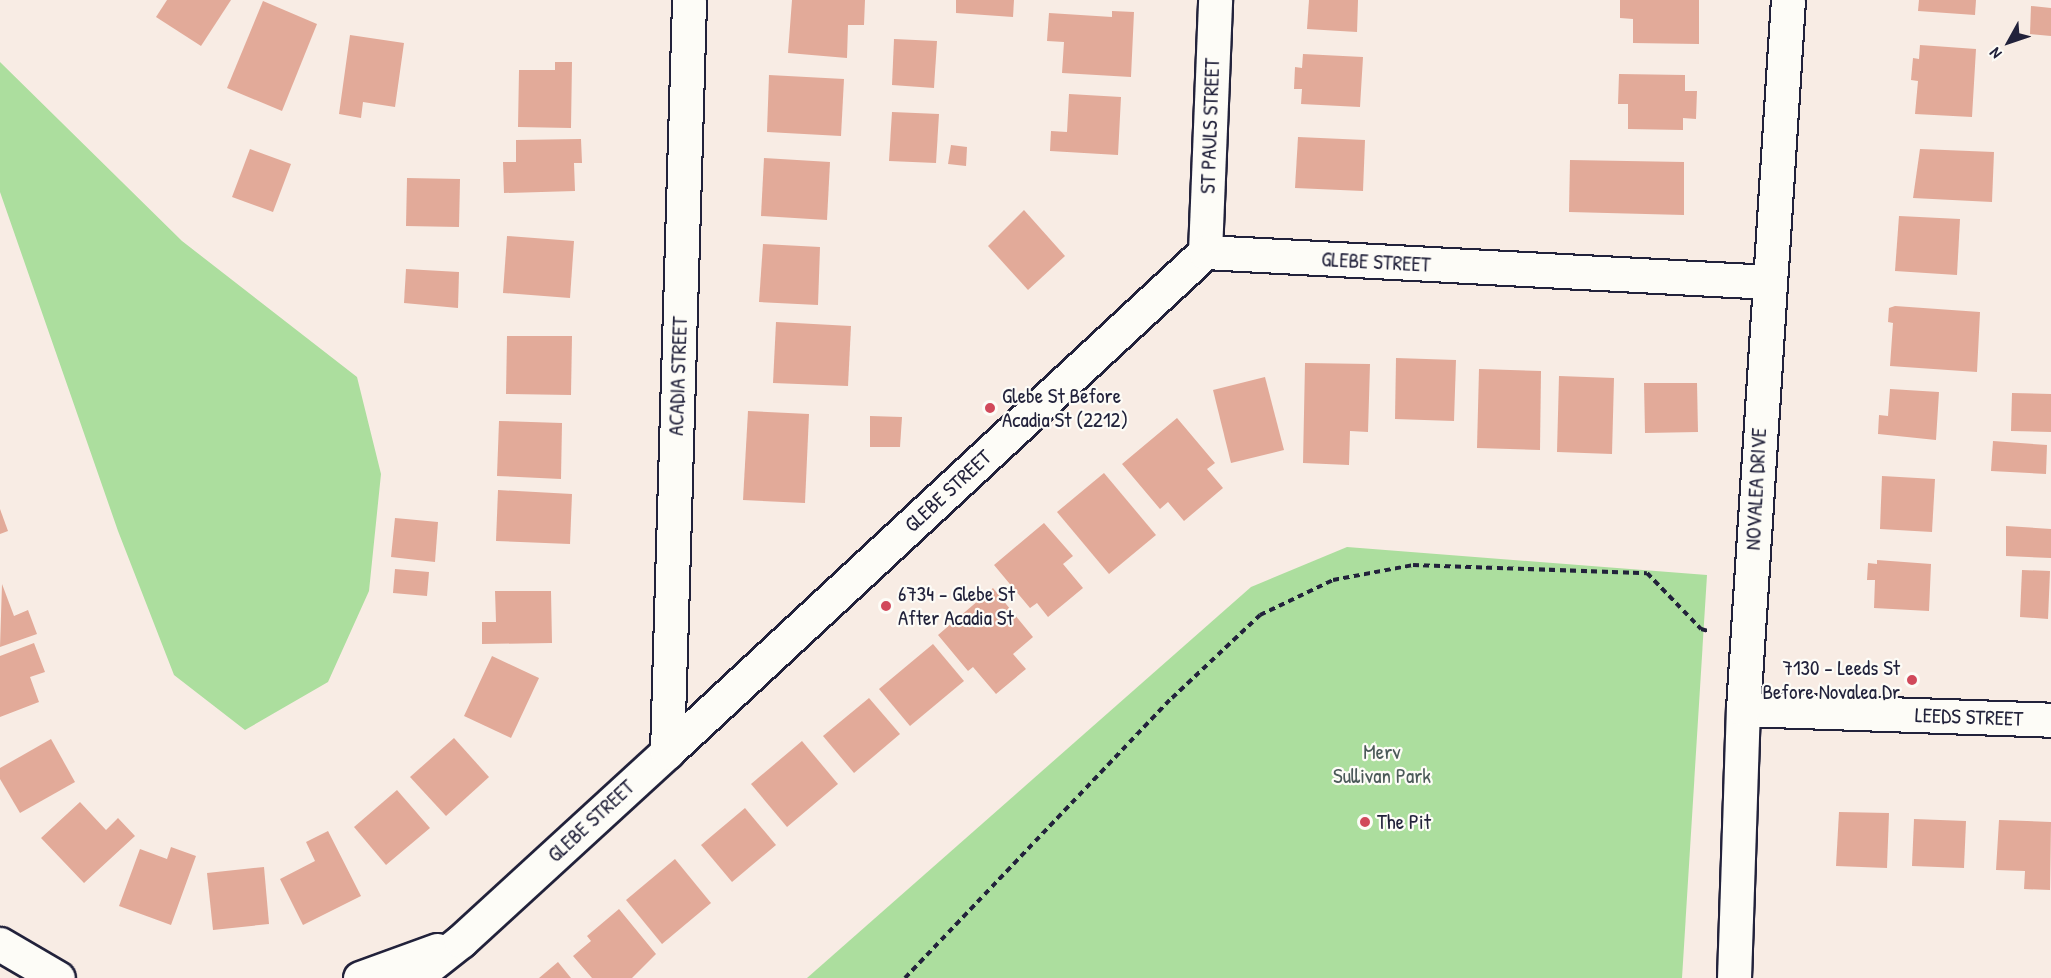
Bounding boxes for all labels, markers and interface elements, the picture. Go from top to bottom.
north arrow [1979,12,2039,72]
text: N [1984,43,2006,64]
street label: ST PAULS STREET [1195,58,1225,194]
street label: GLEBE STREET [1321,247,1431,277]
street label: ACADIA STREET [663,316,693,436]
place label: Glebe St Before Acadia St (2212) [1002,383,1128,433]
marker: Glebe St Before Acadia St (2212) [983,401,997,415]
street label: NOVALEA DRIVE [1740,427,1772,551]
street label: GLEBE STREET [899,445,997,537]
place label: 6734 - Glebe St After Acadia St [898,581,1015,631]
marker: 6734 - Glebe St After Acadia St [879,599,893,613]
place label: 7130 - Leeds St Before Novalea Dr [1762,655,1900,705]
marker: 7130 - Leeds St Before Novalea Dr [1905,673,1919,687]
street label: LEEDS STREET [1914,703,2024,731]
park label: Merv Sullivan Park [1333,739,1431,789]
street label: GLEBE STREET [542,775,640,867]
place label: The Pit [1377,809,1431,835]
marker: The Pit [1358,815,1372,829]

